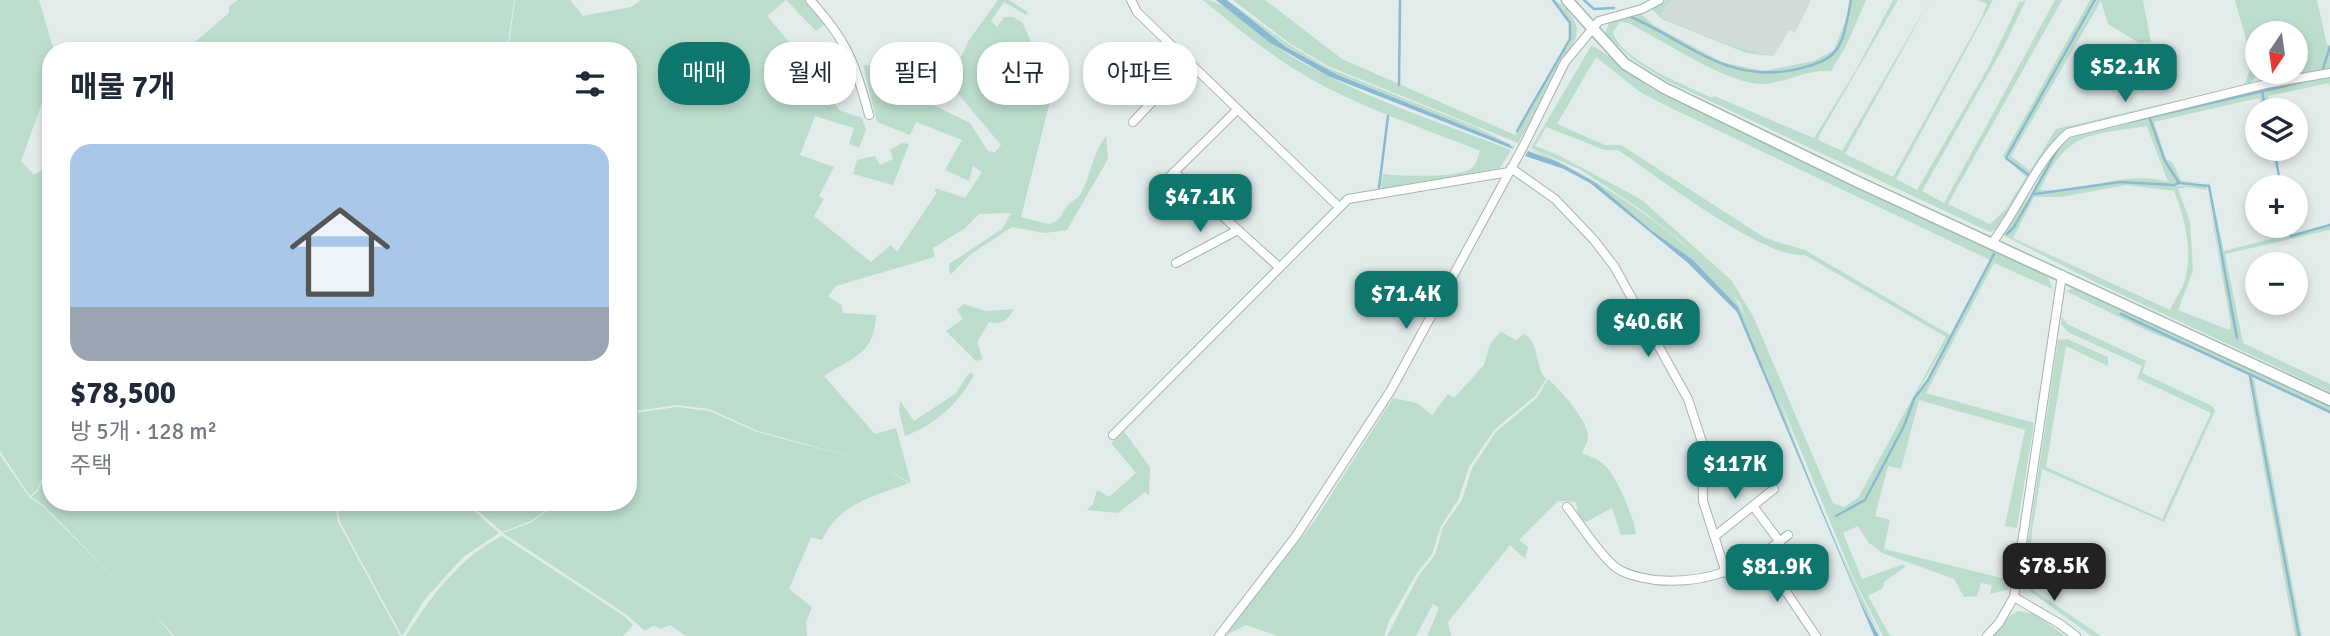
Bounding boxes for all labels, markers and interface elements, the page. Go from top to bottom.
north arrow [2245,21,2308,84]
map controls [2245,21,2308,315]
chip: 매매 [658,42,750,105]
chip: 월세 [764,42,856,105]
chip: 필터 [870,42,963,105]
chip: 신규 [977,42,1069,105]
chip: 아파트 [1083,42,1197,105]
pin: $52.1K [2068,44,2182,104]
text: $52.1K [2090,52,2160,81]
icon: filters [571,65,609,103]
text: 매물 7개 [70,69,176,106]
button: layers [2245,98,2308,161]
pin: $47.1K [1143,174,1257,234]
button: + [2245,175,2308,238]
text: $47.1K [1165,182,1235,211]
icon: home [277,189,403,315]
button: − [2245,252,2308,315]
pin: $71.4K [1349,272,1463,331]
text: $71.4K [1371,279,1441,308]
pin: $40.6K [1591,300,1705,359]
text: $40.6K [1613,307,1683,336]
text: $78,500 [70,375,176,412]
text: 방 5개 · 128 m² [70,417,217,446]
pin: $117K [1686,442,1784,501]
text: $117K [1703,449,1767,478]
text: 주택 [70,451,112,480]
pin: $81.9K [1720,544,1834,604]
pin: $78.5K [1997,544,2111,603]
text: $78.5K [2019,551,2089,580]
text: $81.9K [1742,552,1812,581]

